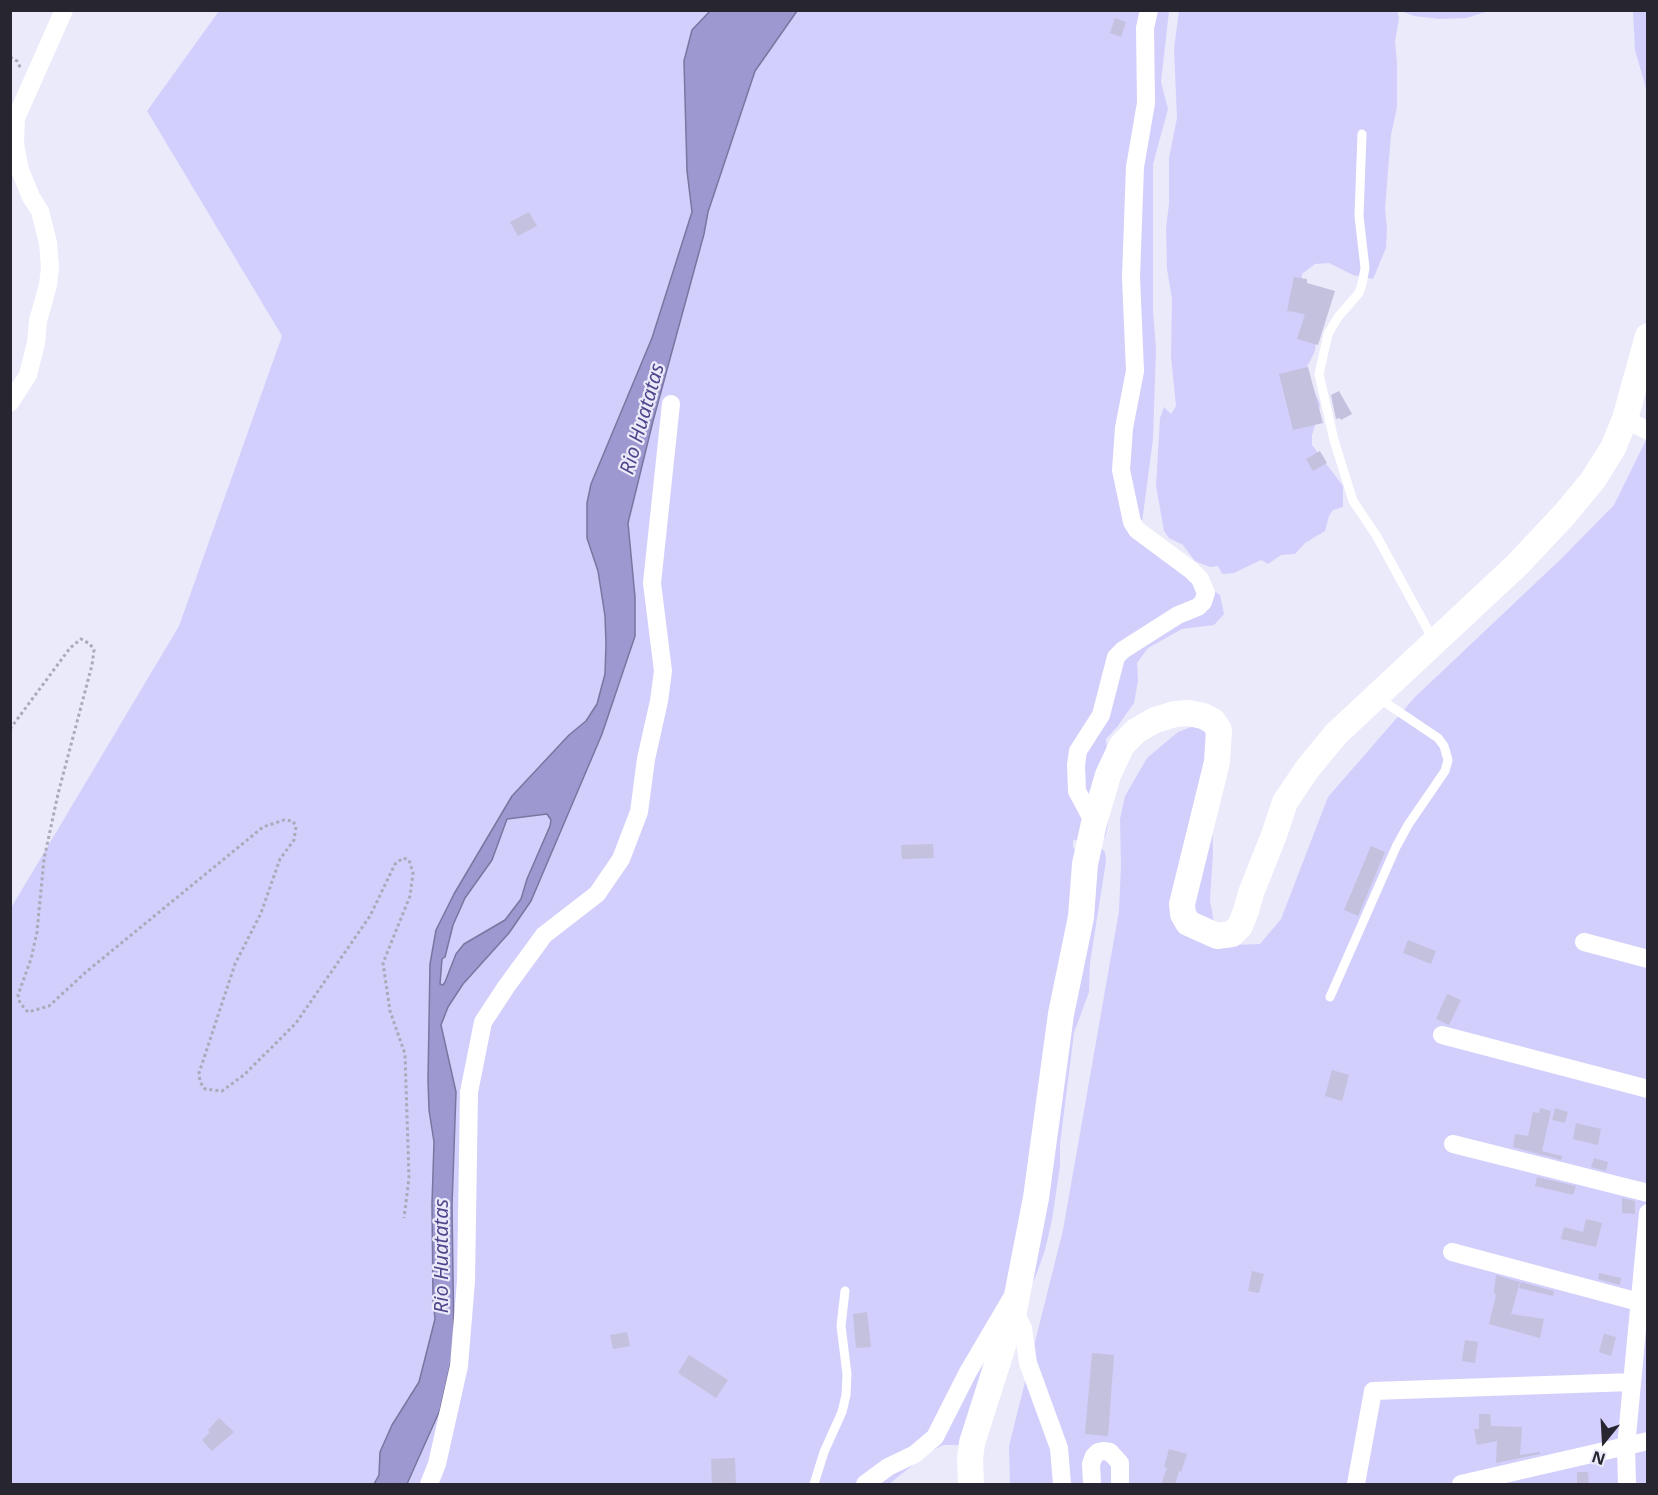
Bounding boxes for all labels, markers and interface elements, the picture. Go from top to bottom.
water label: Rio Huatatas [616,361,670,477]
water label: Rio Huatatas [430,1199,454,1313]
north arrow [1574,1411,1634,1471]
text: N [1589,1446,1608,1471]

